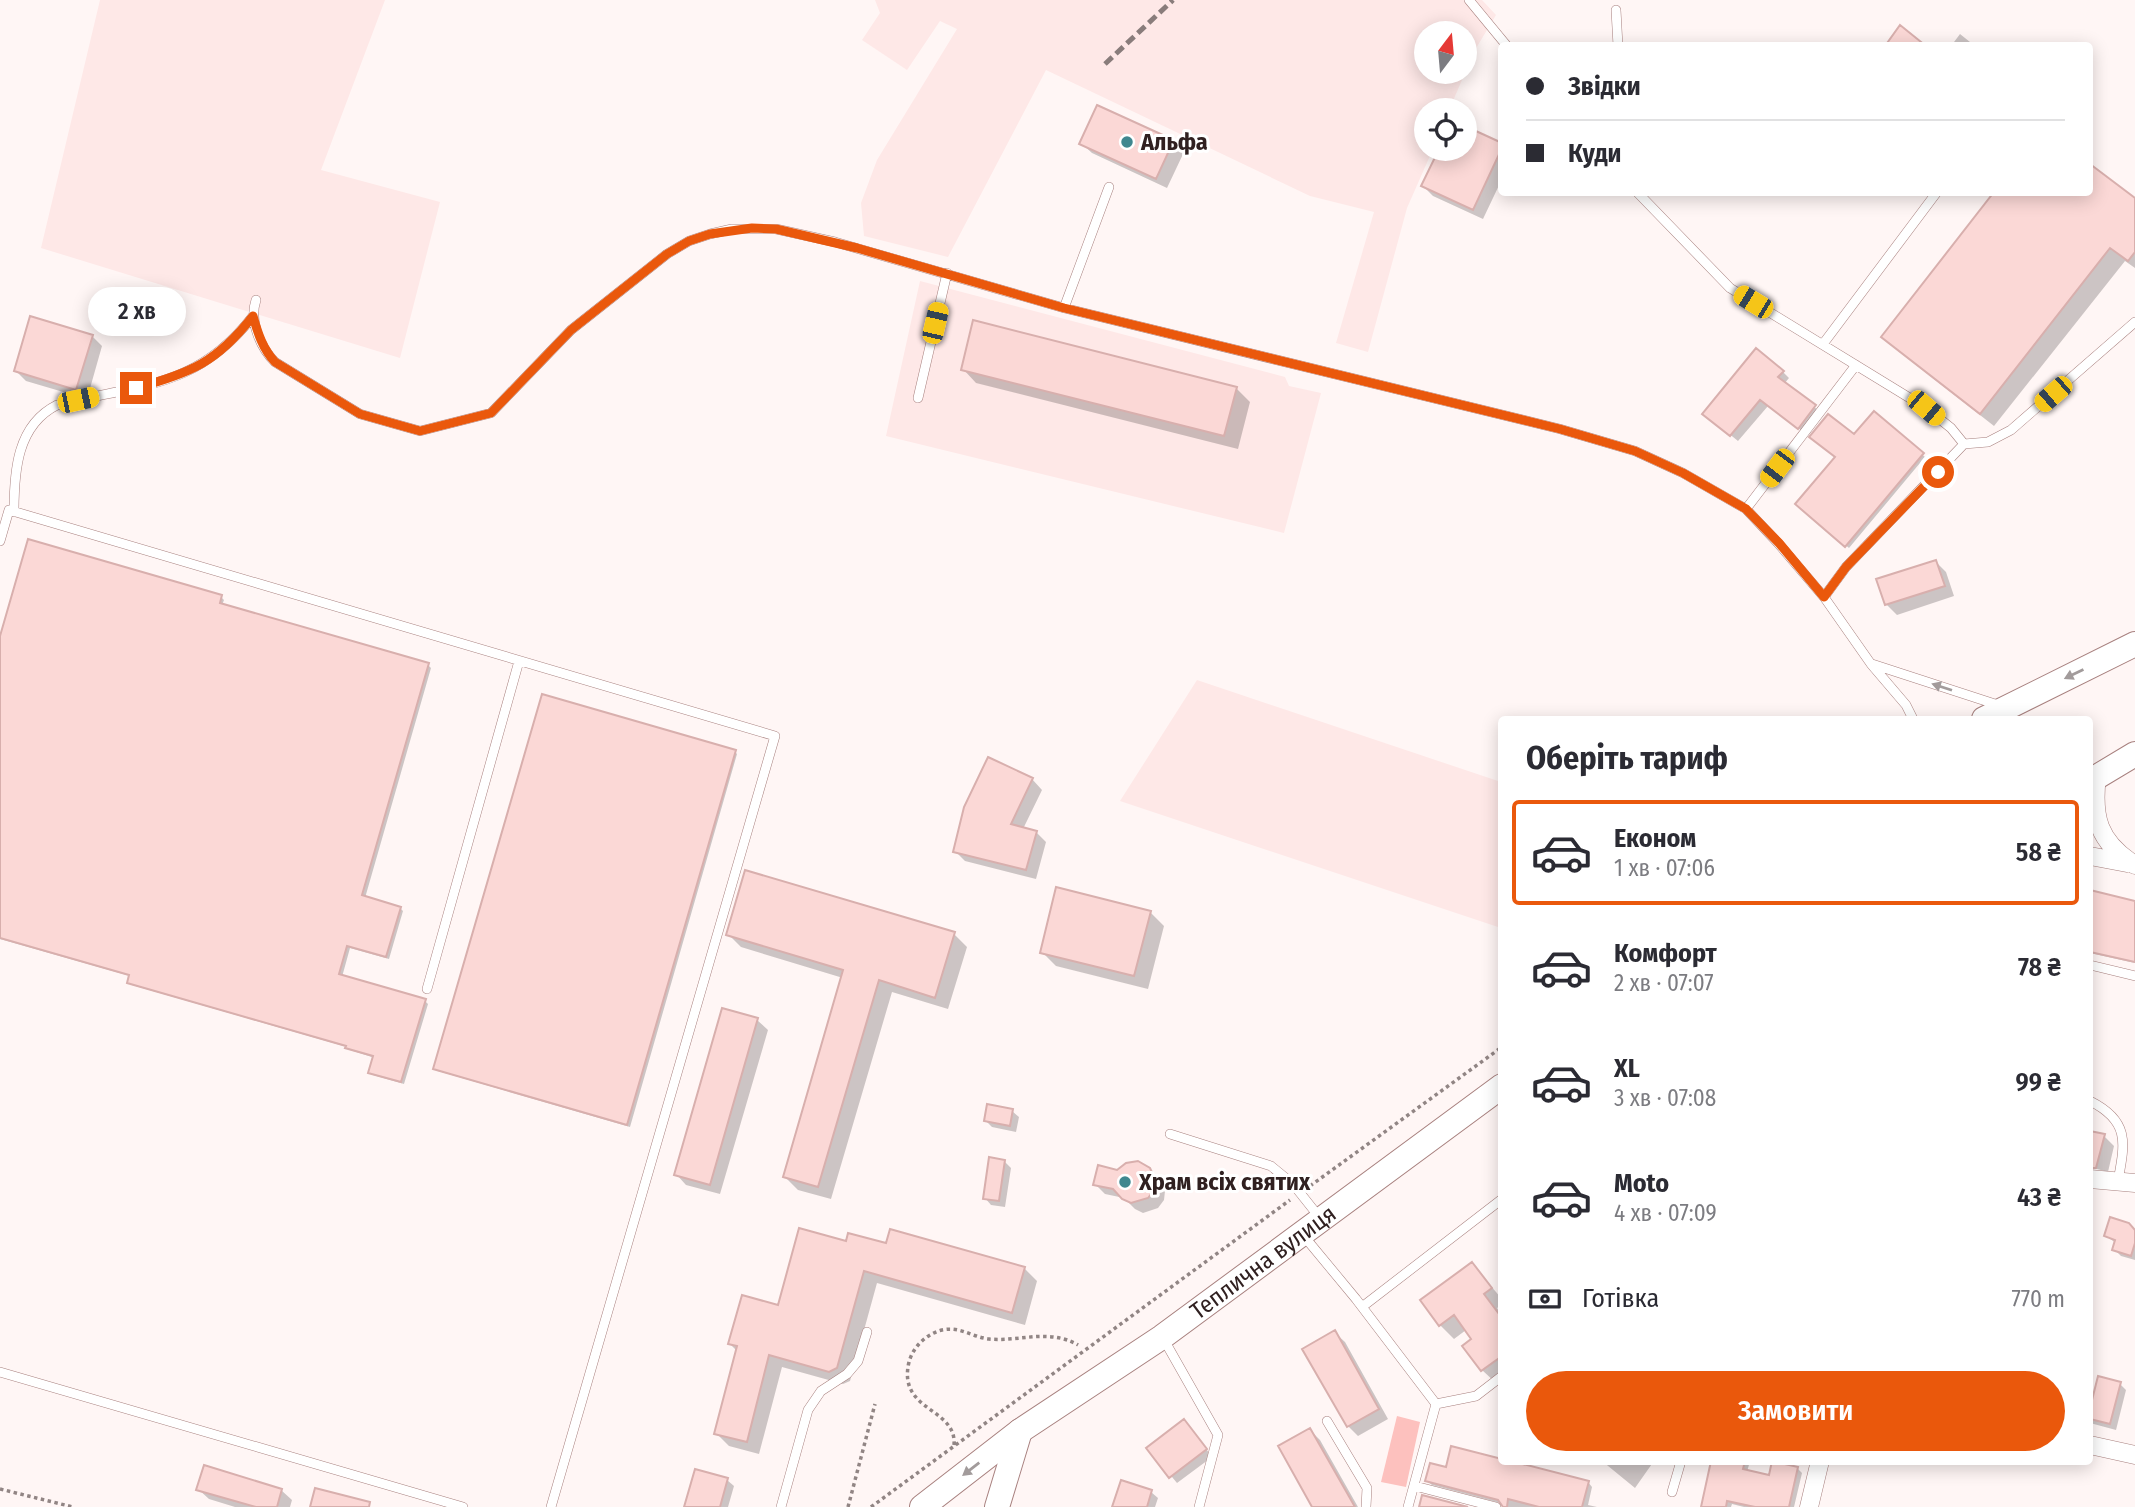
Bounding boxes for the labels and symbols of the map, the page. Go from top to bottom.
north arrow [1414,21,1477,84]
place label: Альфа [1140,128,1208,156]
marker: Альфа [1119,134,1135,150]
car [1730,282,1777,322]
callout: 2 хв [87,286,185,336]
car [921,300,950,346]
route end [120,372,152,404]
car [2031,372,2076,416]
car [56,385,101,415]
car [1904,386,1949,430]
car [1756,445,1799,491]
route start [1922,456,1954,488]
one-way arrow [2064,668,2084,680]
one-way arrow [1931,681,1952,692]
place label: Храм всіх святих [1138,1168,1311,1196]
marker: Храм всіх святих [1117,1174,1133,1190]
street label: Теплична вулиця [1185,1199,1341,1325]
one-way arrow [962,1462,980,1476]

